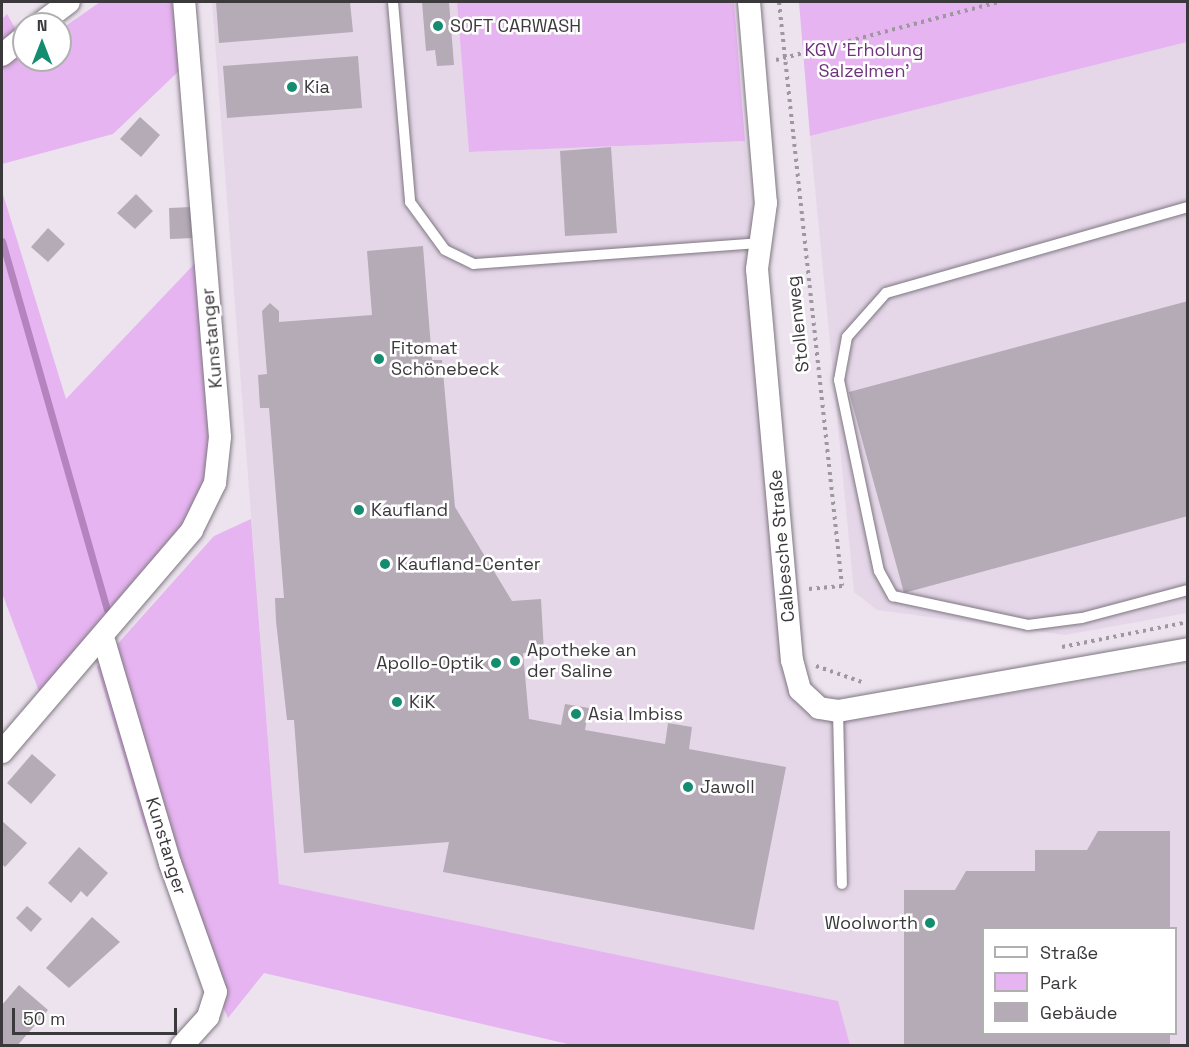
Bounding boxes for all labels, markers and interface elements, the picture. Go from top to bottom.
north arrow [12,12,72,72]
text: N [37,15,47,36]
place label: SOFT CARWASH [450,15,582,37]
marker: SOFT CARWASH [431,19,445,33]
park label: KGV 'Erholung Salzelmen' [804,40,924,82]
place label: Kia [304,76,330,98]
marker: Kia [285,80,299,94]
street label: Stollenweg [782,275,814,373]
street label: Kunstanger [197,287,227,389]
place label: Fitomat Schönebeck [391,338,499,380]
marker: Fitomat Schönebeck [372,352,386,366]
street label: Calbesche Straße [765,469,799,623]
place label: Kaufland [371,499,448,521]
marker: Kaufland [352,503,366,517]
place label: Kaufland-Center [397,553,541,575]
marker: Kaufland-Center [378,557,392,571]
place label: Apotheke an der Saline [527,640,637,682]
place label: Apollo-Optik [376,652,484,674]
marker: Apotheke an der Saline [508,654,522,668]
marker: Apollo-Optik [489,656,503,670]
place label: KiK [409,691,435,713]
marker: KiK [390,695,404,709]
place label: Asia Imbiss [588,703,683,725]
marker: Asia Imbiss [569,707,583,721]
place label: Jawoll [700,776,755,798]
marker: Jawoll [681,780,695,794]
street label: Kunstanger [141,795,191,897]
place label: Woolworth [824,912,918,934]
marker: Woolworth [923,916,937,930]
legend [982,927,1177,1035]
text: Straße [1040,941,1098,964]
text: Park [1040,971,1077,994]
scale bar [15,996,180,1034]
text: Gebäude [1040,1001,1118,1024]
text: 50 m [23,1007,65,1030]

